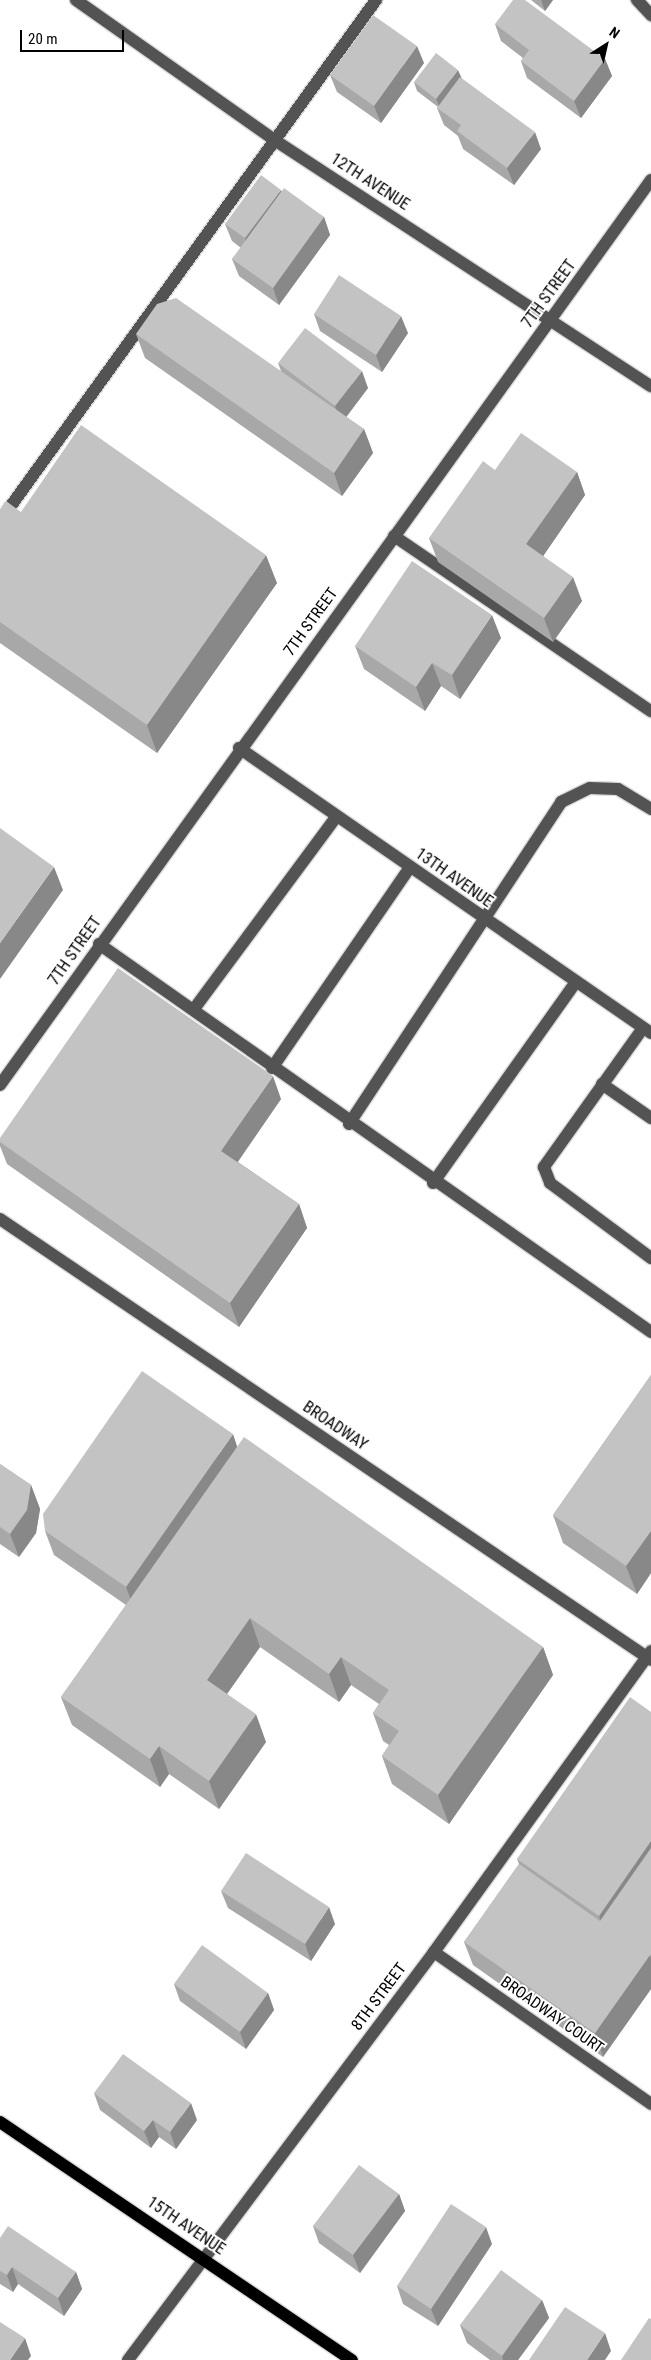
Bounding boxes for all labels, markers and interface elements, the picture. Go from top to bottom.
scale bar [22,20,126,52]
north arrow [581,20,631,70]
text: N [606,24,623,42]
text: 20 m [28,30,58,48]
street label: 12TH AVENUE [327,149,413,215]
street label: 7TH STREET [518,256,580,332]
street label: 7TH STREET [280,584,342,660]
street label: 13TH AVENUE [412,844,496,912]
street label: 7TH STREET [44,913,106,989]
street label: BROADWAY [299,1397,371,1455]
street label: 8TH STREET [347,1960,411,2034]
street label: BROADWAY COURT [497,1972,607,2058]
street label: 15TH AVENUE [143,2193,229,2259]

